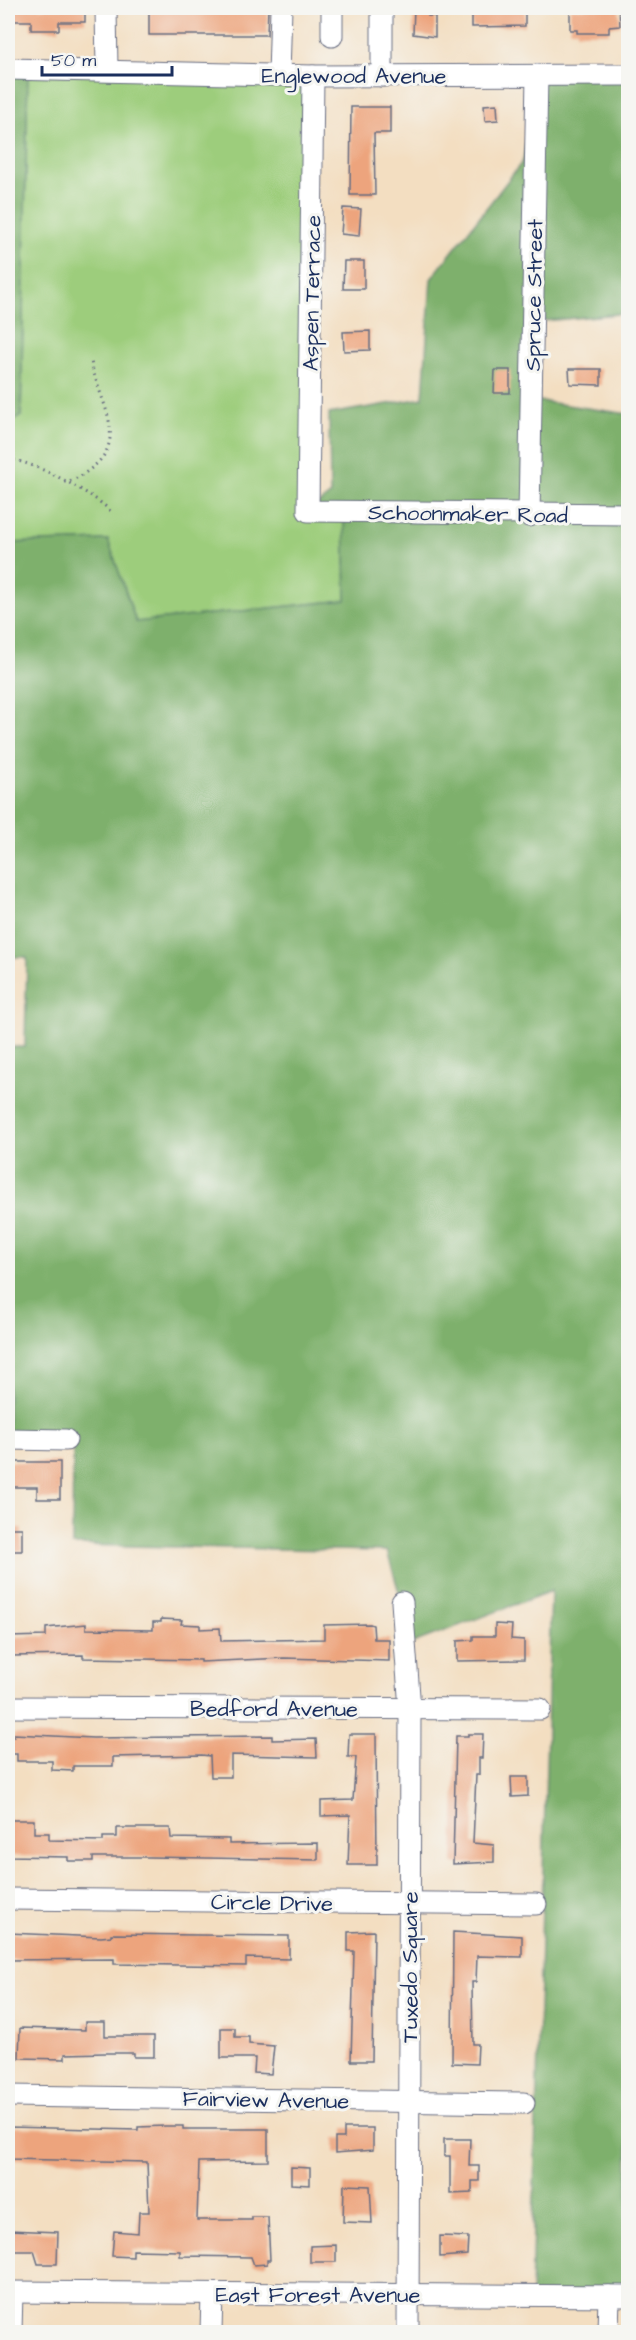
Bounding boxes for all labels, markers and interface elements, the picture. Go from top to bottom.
scale bar [42,39,172,77]
text: 50 m [51,48,96,73]
street label: Englewood Avenue [262,61,447,93]
street label: Aspen Terrace [296,215,329,371]
street label: Spruce Street [518,219,551,371]
street label: Schoonmaker Road [368,497,568,532]
street label: Bedford Avenue [190,1694,358,1725]
street label: Circle Drive [211,1887,333,1920]
street label: Tuxedo Square [395,1891,426,2043]
street label: Fairview Avenue [182,2084,350,2117]
street label: East Forest Avenue [216,2280,421,2311]

